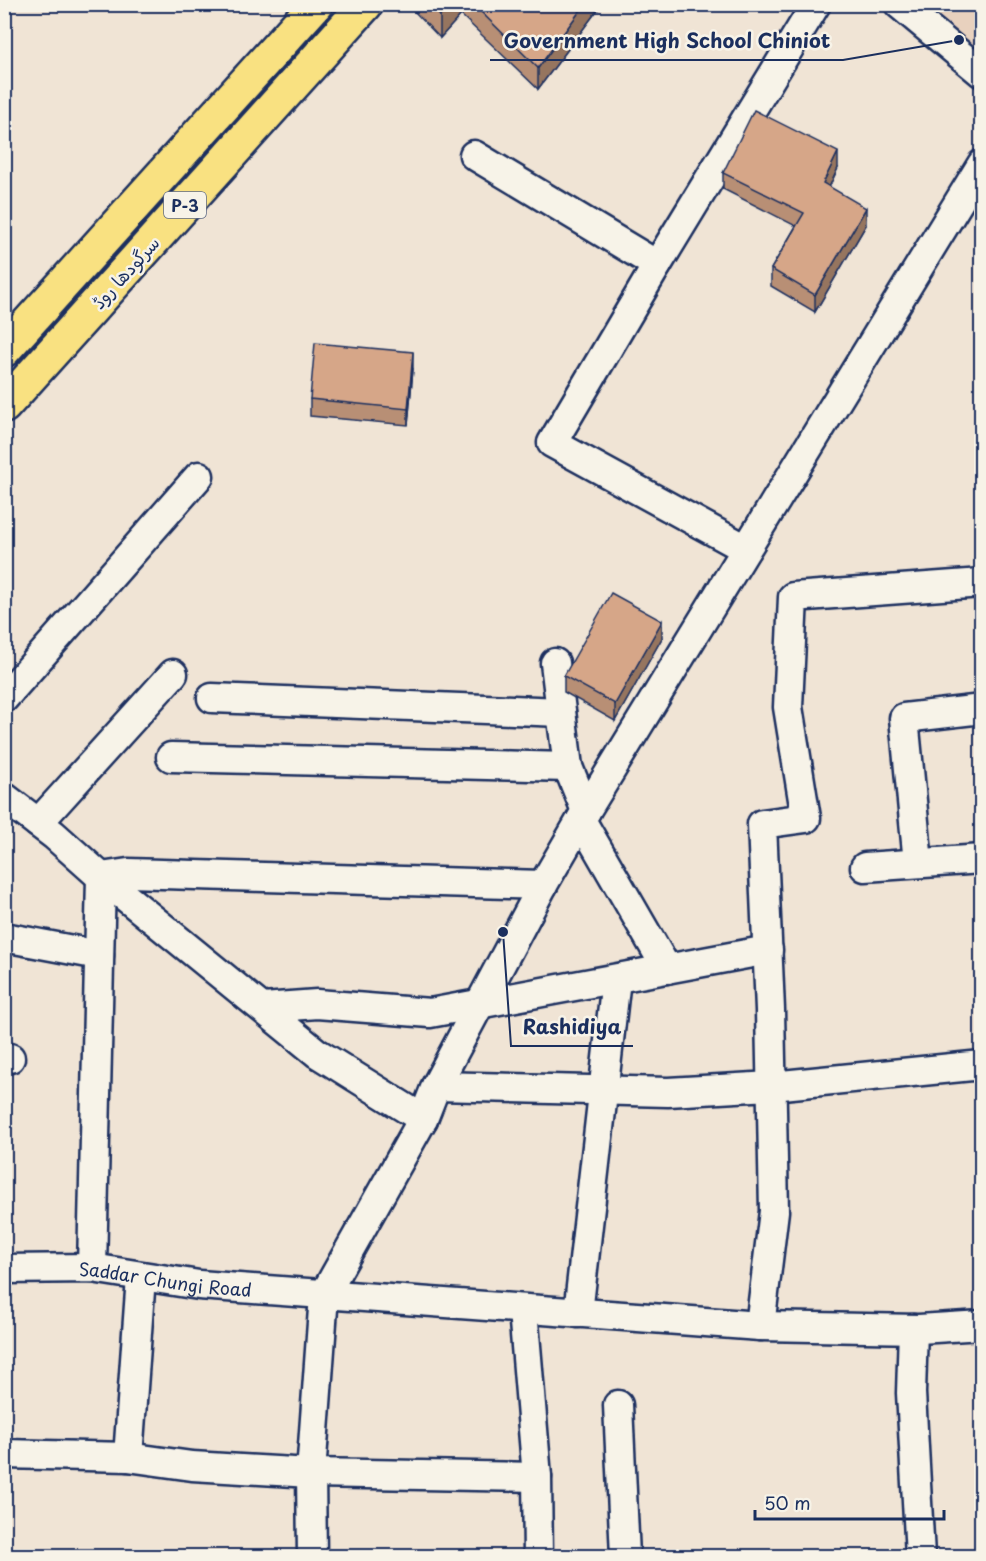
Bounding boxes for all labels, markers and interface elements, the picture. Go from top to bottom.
callout: Government High School Chiniot [490,22,843,60]
text: Government High School Chiniot [504,25,831,55]
road number: P-3 [164,192,206,218]
street label: سرگودھا روڈ [85,230,165,314]
callout: Rashidiya [511,1008,633,1046]
text: Rashidiya [523,1011,621,1041]
street label: Saddar Chungi Road [79,1254,253,1302]
scale bar [755,1483,944,1521]
text: 50 m [764,1489,811,1516]

